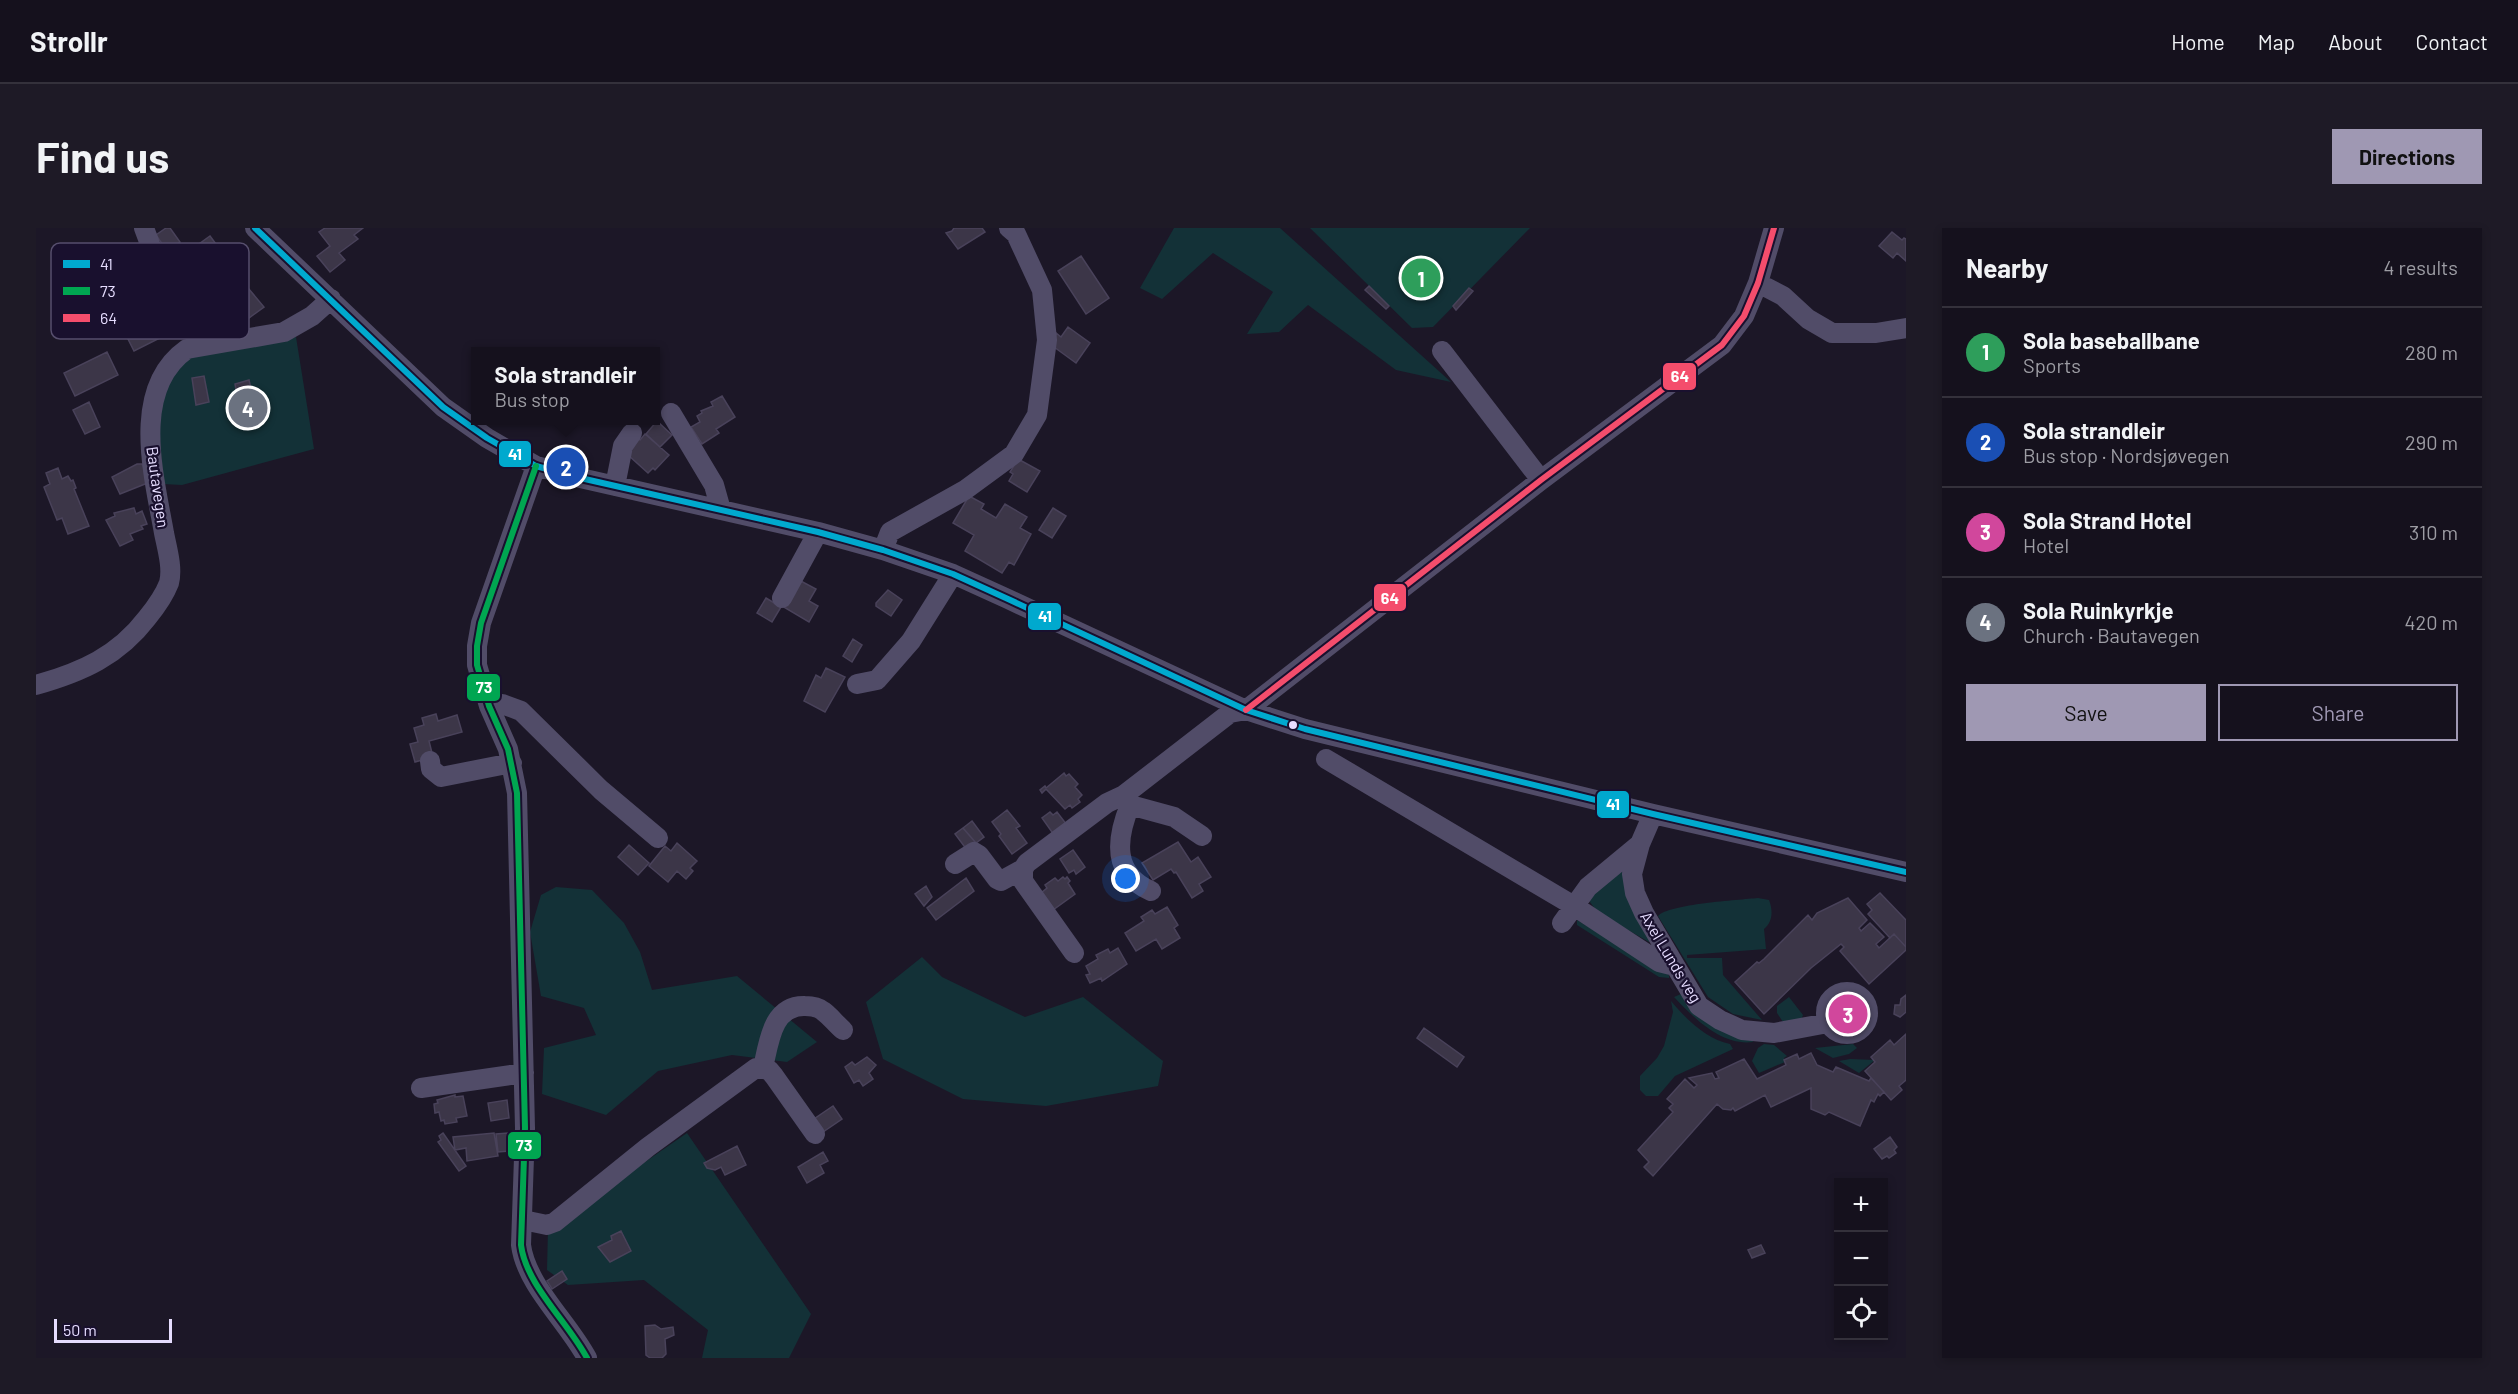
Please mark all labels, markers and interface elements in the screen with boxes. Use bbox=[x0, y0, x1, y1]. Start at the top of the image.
text: Strollr bbox=[30, 24, 108, 58]
text: Home bbox=[2171, 29, 2225, 54]
text: Map bbox=[2258, 29, 2295, 54]
text: About bbox=[2328, 29, 2383, 54]
text: Contact bbox=[2416, 29, 2488, 54]
button: Directions bbox=[2332, 129, 2482, 184]
text: Find us bbox=[36, 131, 169, 181]
legend bbox=[51, 243, 249, 339]
text: Nearby bbox=[1966, 252, 2048, 283]
text: 41 bbox=[100, 254, 113, 273]
text: 4 results bbox=[2383, 255, 2458, 279]
pin: 1 bbox=[1402, 256, 1440, 300]
text: 73 bbox=[100, 281, 116, 300]
text: 64 bbox=[100, 308, 117, 327]
text: Sola baseballbane bbox=[2023, 327, 2200, 353]
text: 1 bbox=[1982, 340, 1989, 364]
text: 280 m bbox=[2405, 340, 2458, 364]
popup bbox=[471, 347, 660, 425]
text: Sports bbox=[2023, 353, 2081, 377]
text: Sola strandleir bbox=[495, 361, 636, 387]
line badge: 64 bbox=[1662, 362, 1697, 391]
text: 64 bbox=[1671, 366, 1689, 385]
pin: 4 bbox=[228, 386, 268, 430]
text: Bus stop bbox=[495, 387, 570, 411]
text: Sola strandleir bbox=[2023, 417, 2165, 443]
text: 2 bbox=[1980, 430, 1991, 454]
text: 290 m bbox=[2405, 430, 2458, 454]
line badge: 41 bbox=[498, 440, 532, 468]
text: Bus stop · Nordsjøvegen bbox=[2023, 443, 2229, 467]
text: 41 bbox=[508, 444, 522, 463]
pin: 2 bbox=[546, 444, 586, 490]
street label: Bautavegen bbox=[143, 445, 174, 529]
text: Sola Strand Hotel bbox=[2023, 507, 2191, 533]
text: 3 bbox=[1980, 520, 1991, 544]
text: 310 m bbox=[2409, 520, 2458, 544]
text: Hotel bbox=[2023, 533, 2069, 557]
line badge: 64 bbox=[1373, 583, 1407, 612]
text: 64 bbox=[1381, 588, 1399, 607]
text: Sola Ruinkyrkje bbox=[2023, 597, 2173, 623]
line badge: 41 bbox=[1027, 602, 1062, 631]
text: 41 bbox=[1038, 606, 1052, 625]
text: 4 bbox=[1979, 610, 1992, 634]
text: 420 m bbox=[2404, 610, 2458, 634]
text: Church · Bautavegen bbox=[2023, 623, 2200, 647]
line badge: 73 bbox=[466, 673, 501, 702]
text: 73 bbox=[476, 677, 492, 696]
button: Save bbox=[1966, 684, 2206, 741]
button: Share bbox=[2218, 684, 2458, 741]
unlabelled marker bbox=[1287, 719, 1299, 731]
line badge: 41 bbox=[1596, 790, 1630, 819]
text: 41 bbox=[1606, 794, 1620, 813]
your location bbox=[1111, 864, 1140, 893]
street label: Axel Lunds veg bbox=[1637, 908, 1706, 1006]
pin: 3 bbox=[1828, 992, 1868, 1036]
line badge: 73 bbox=[507, 1131, 542, 1160]
text: 73 bbox=[516, 1135, 532, 1154]
map controls bbox=[1834, 1178, 1888, 1340]
button: + bbox=[1834, 1178, 1888, 1232]
button: − bbox=[1834, 1232, 1888, 1286]
button: locate bbox=[1834, 1286, 1888, 1340]
scale bar bbox=[54, 1316, 172, 1344]
text: 50 m bbox=[63, 1320, 97, 1339]

